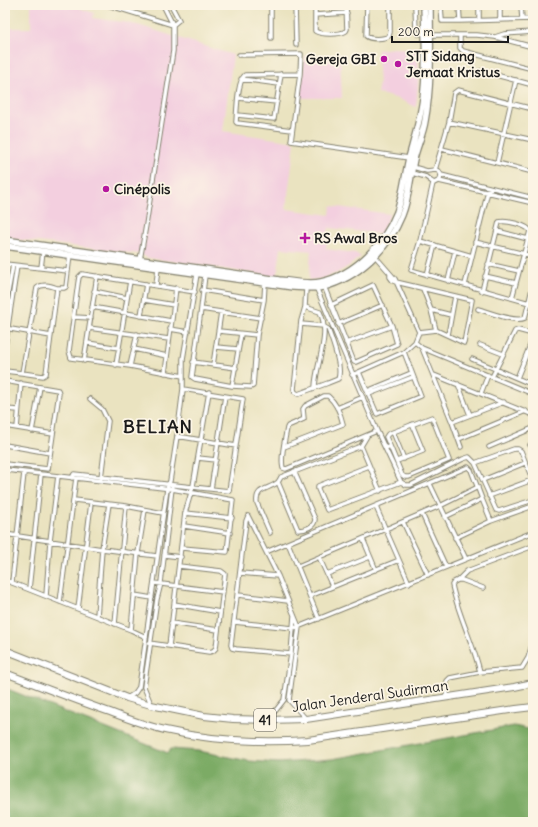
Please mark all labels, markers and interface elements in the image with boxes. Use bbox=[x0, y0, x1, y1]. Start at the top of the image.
scale bar bbox=[392, 18, 508, 44]
text: 200 m bbox=[398, 24, 434, 39]
place label: STT Sidang Jemaat Kristus bbox=[406, 47, 501, 81]
place label: Gereja GBI bbox=[306, 50, 376, 68]
marker: Gereja GBI bbox=[379, 54, 389, 64]
marker: STT Sidang Jemaat Kristus bbox=[393, 59, 403, 69]
place label: Cinépolis bbox=[114, 180, 171, 198]
marker: Cinépolis bbox=[101, 184, 111, 194]
place label: RS Awal Bros bbox=[314, 229, 398, 247]
marker: RS Awal Bros bbox=[299, 232, 311, 244]
district label: BELIAN bbox=[123, 415, 193, 438]
street label: Jalan Jenderal Sudirman bbox=[291, 676, 449, 716]
road number: 41 bbox=[254, 709, 276, 731]

